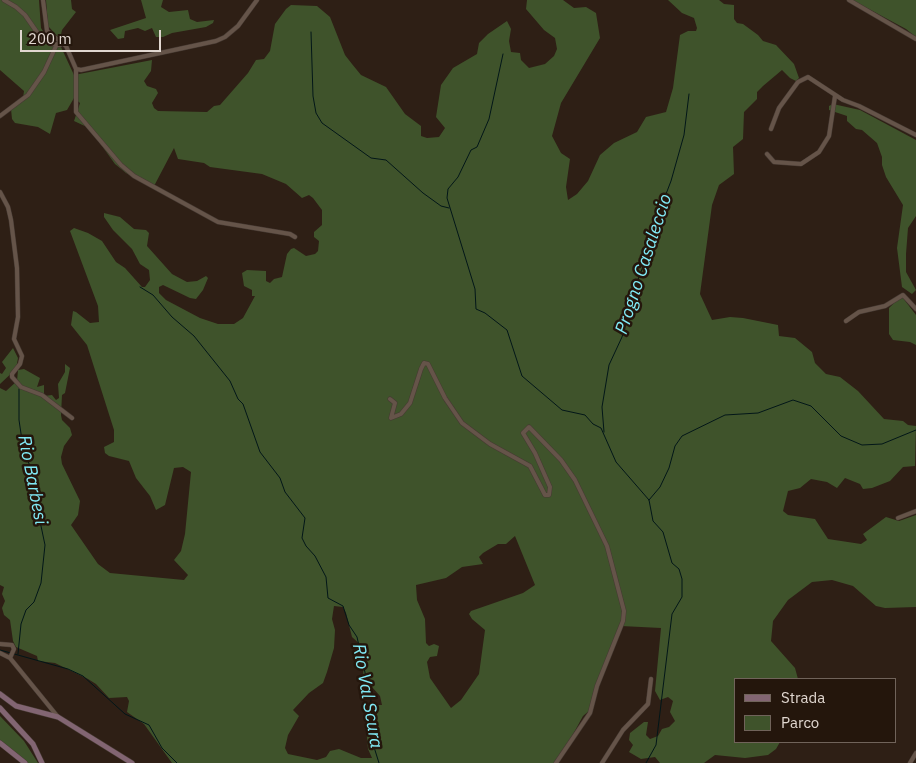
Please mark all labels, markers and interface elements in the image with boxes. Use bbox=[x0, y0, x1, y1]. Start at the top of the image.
scale bar bbox=[22, 20, 164, 52]
text: 200 m bbox=[28, 29, 72, 48]
water label: Progno Casaleccio bbox=[611, 191, 677, 337]
water label: Rio Barbesi bbox=[13, 433, 51, 527]
water label: Rio Val Scura bbox=[347, 642, 387, 750]
legend bbox=[734, 678, 896, 743]
text: Strada bbox=[781, 688, 825, 707]
text: Parco bbox=[781, 713, 819, 732]

